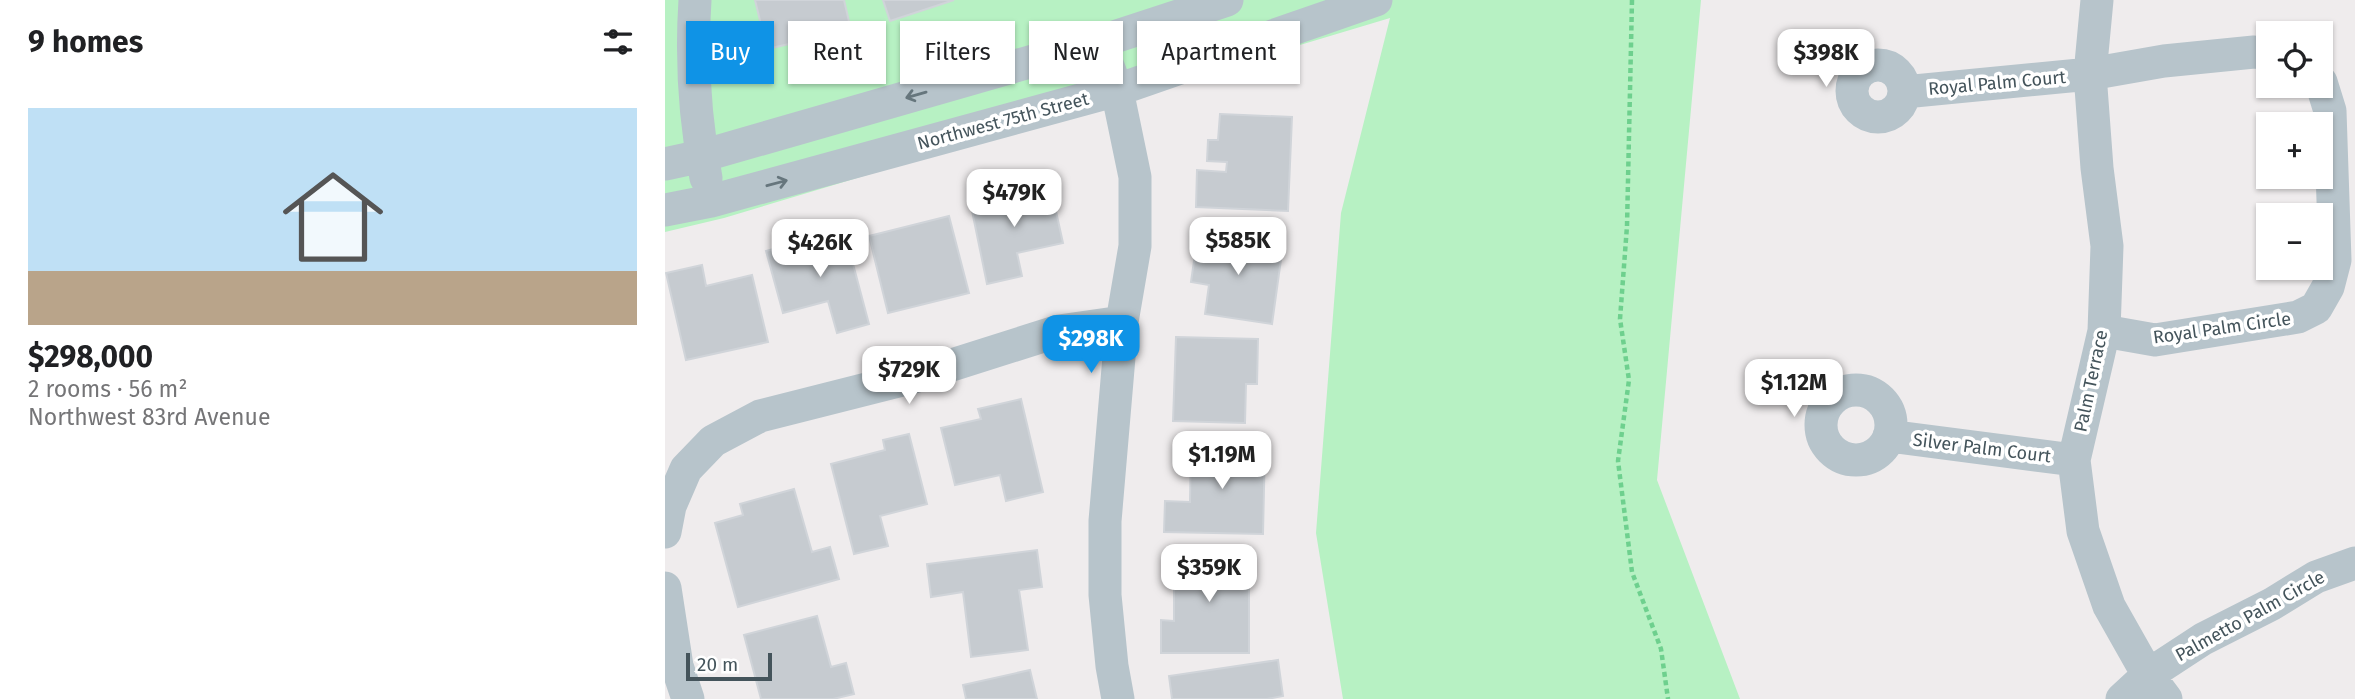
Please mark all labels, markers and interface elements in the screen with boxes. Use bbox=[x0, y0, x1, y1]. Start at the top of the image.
chip: Buy bbox=[686, 21, 774, 84]
chip: Rent bbox=[788, 21, 886, 84]
chip: Filters bbox=[900, 21, 1015, 84]
chip: New bbox=[1029, 21, 1123, 84]
chip: Apartment bbox=[1137, 21, 1300, 84]
map controls bbox=[2256, 21, 2333, 280]
button: locate bbox=[2256, 21, 2333, 98]
icon: filters bbox=[599, 23, 637, 61]
text: 9 homes bbox=[28, 24, 143, 60]
pin: $398K bbox=[1777, 29, 1875, 89]
text: $398K bbox=[1793, 38, 1859, 66]
street label: Royal Palm Court bbox=[1927, 66, 2067, 100]
street label: Northwest 75th Street bbox=[915, 87, 1092, 154]
one-way arrow bbox=[905, 89, 927, 102]
button: + bbox=[2256, 112, 2333, 189]
icon: home bbox=[270, 154, 396, 280]
pin: $479K bbox=[965, 170, 1063, 229]
one-way arrow bbox=[765, 176, 787, 189]
text: $479K bbox=[983, 178, 1045, 206]
button: − bbox=[2256, 203, 2333, 280]
pin: $585K bbox=[1189, 218, 1287, 277]
pin: $426K bbox=[771, 219, 869, 279]
text: $585K bbox=[1205, 226, 1271, 254]
text: $426K bbox=[788, 228, 852, 256]
street label: Royal Palm Circle bbox=[2152, 307, 2292, 349]
pin: $298K bbox=[1042, 316, 1140, 375]
text: $298K bbox=[1059, 324, 1123, 352]
street label: Palm Terrace bbox=[2069, 328, 2113, 434]
text: $298,000 bbox=[28, 339, 153, 375]
pin: $729K bbox=[860, 346, 958, 406]
text: $729K bbox=[878, 355, 940, 383]
pin: $1.12M bbox=[1737, 360, 1851, 419]
text: $1.12M bbox=[1761, 368, 1827, 396]
text: 2 rooms · 56 m² bbox=[28, 375, 187, 403]
text: Northwest 83rd Avenue bbox=[28, 403, 271, 431]
street label: Silver Palm Court bbox=[1912, 429, 2053, 467]
pin: $1.19M bbox=[1165, 432, 1279, 491]
text: $1.19M bbox=[1188, 440, 1256, 468]
pin: $359K bbox=[1160, 544, 1258, 604]
text: $359K bbox=[1177, 553, 1241, 581]
street label: Palmetto Palm Circle bbox=[2171, 566, 2329, 666]
scale bar bbox=[686, 650, 772, 682]
text: 20 m bbox=[697, 653, 738, 676]

